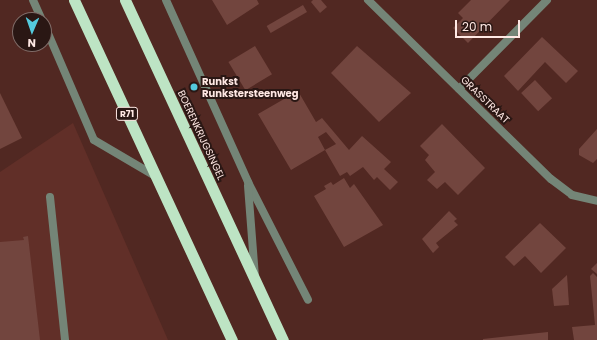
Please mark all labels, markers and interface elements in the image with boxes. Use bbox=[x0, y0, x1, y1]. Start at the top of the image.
north arrow bbox=[12, 12, 52, 52]
scale bar bbox=[457, 12, 522, 38]
text: 20 m bbox=[462, 18, 492, 35]
text: N bbox=[27, 35, 36, 51]
street label: GRASSTRAAT bbox=[458, 74, 512, 126]
place label: Runkst Runkstersteenweg bbox=[202, 75, 299, 98]
marker: Runkst Runkstersteenweg bbox=[189, 82, 199, 92]
street label: BOERENKRIJGSINGEL bbox=[175, 88, 227, 182]
road number: R71 bbox=[115, 107, 139, 121]

